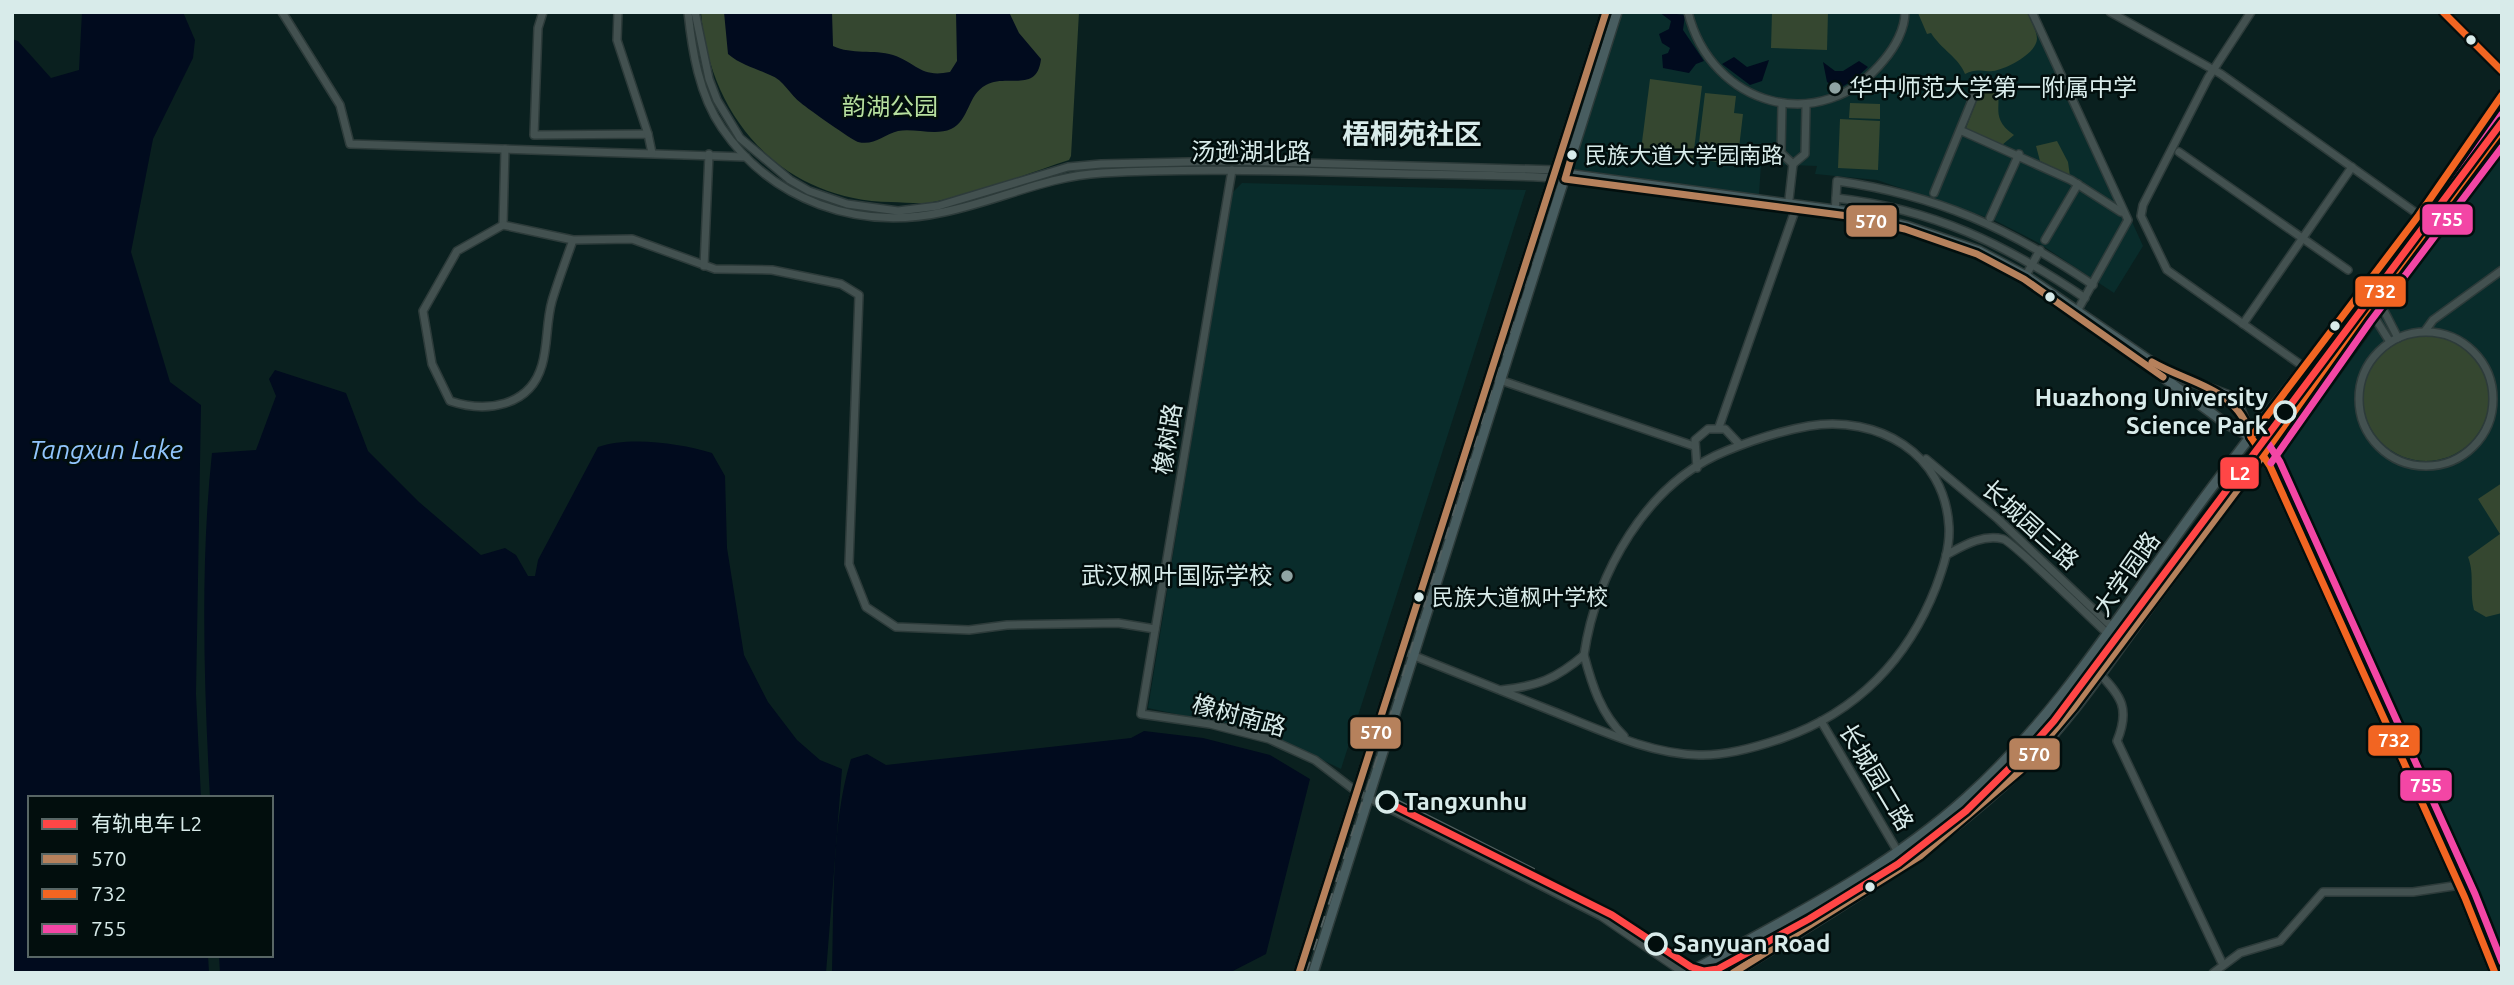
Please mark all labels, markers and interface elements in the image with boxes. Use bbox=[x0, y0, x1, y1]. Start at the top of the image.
unlabelled marker bbox=[2464, 33, 2478, 47]
place label: 华中师范大学第一附属中学 bbox=[1849, 74, 2137, 101]
marker: 华中师范大学第一附属中学 bbox=[1827, 80, 1843, 96]
park label: 韵湖公园 bbox=[842, 93, 938, 120]
district label: 梧桐苑社区 bbox=[1342, 118, 1482, 149]
street label: 汤逊湖北路 bbox=[1191, 138, 1311, 165]
place label: 民族大道大学园南路 bbox=[1585, 142, 1783, 167]
marker: 民族大道大学园南路 bbox=[1565, 148, 1579, 162]
line badge: 755 bbox=[2421, 203, 2474, 236]
line badge: 570 bbox=[1845, 204, 1898, 238]
text: 755 bbox=[2431, 208, 2463, 230]
text: 570 bbox=[1855, 210, 1887, 232]
line badge: 732 bbox=[2354, 275, 2407, 308]
text: 732 bbox=[2364, 280, 2396, 302]
unlabelled marker bbox=[2043, 290, 2057, 304]
unlabelled marker bbox=[2328, 319, 2342, 333]
place label: Huazhong University Science Park bbox=[2035, 384, 2269, 439]
street label: 橡树路 bbox=[1149, 401, 1186, 477]
marker: Huazhong University Science Park bbox=[2274, 401, 2296, 423]
water label: Tangxun Lake bbox=[29, 435, 183, 464]
line badge: L2 bbox=[2219, 456, 2260, 490]
text: L2 bbox=[2229, 462, 2251, 484]
street label: 长城园三路 bbox=[1977, 474, 2084, 575]
street label: 大学园路 bbox=[2088, 527, 2165, 621]
place label: 武汉枫叶国际学校 bbox=[1081, 562, 1273, 589]
marker: 武汉枫叶国际学校 bbox=[1279, 568, 1295, 584]
place label: 民族大道枫叶学校 bbox=[1432, 584, 1608, 609]
marker: 民族大道枫叶学校 bbox=[1412, 590, 1426, 604]
street label: 橡树南路 bbox=[1189, 690, 1289, 741]
line badge: 570 bbox=[1349, 716, 1402, 750]
street label: 长城园二路 bbox=[1834, 718, 1919, 835]
text: 570 bbox=[1360, 721, 1392, 743]
line badge: 732 bbox=[2367, 724, 2421, 757]
text: 732 bbox=[2378, 729, 2410, 751]
line badge: 570 bbox=[2008, 737, 2061, 771]
text: 570 bbox=[2018, 743, 2050, 765]
line badge: 755 bbox=[2399, 769, 2453, 802]
text: 755 bbox=[2410, 774, 2442, 796]
place label: Tangxunhu bbox=[1404, 788, 1527, 815]
marker: Tangxunhu bbox=[1376, 791, 1398, 813]
legend bbox=[28, 796, 273, 957]
text: 有轨电车 L2 bbox=[91, 811, 202, 835]
text: 570 bbox=[91, 846, 127, 870]
unlabelled marker bbox=[1863, 880, 1877, 894]
text: 732 bbox=[91, 881, 127, 905]
text: 755 bbox=[91, 916, 127, 940]
place label: Sanyuan Road bbox=[1673, 930, 1830, 957]
marker: Sanyuan Road bbox=[1645, 933, 1667, 955]

